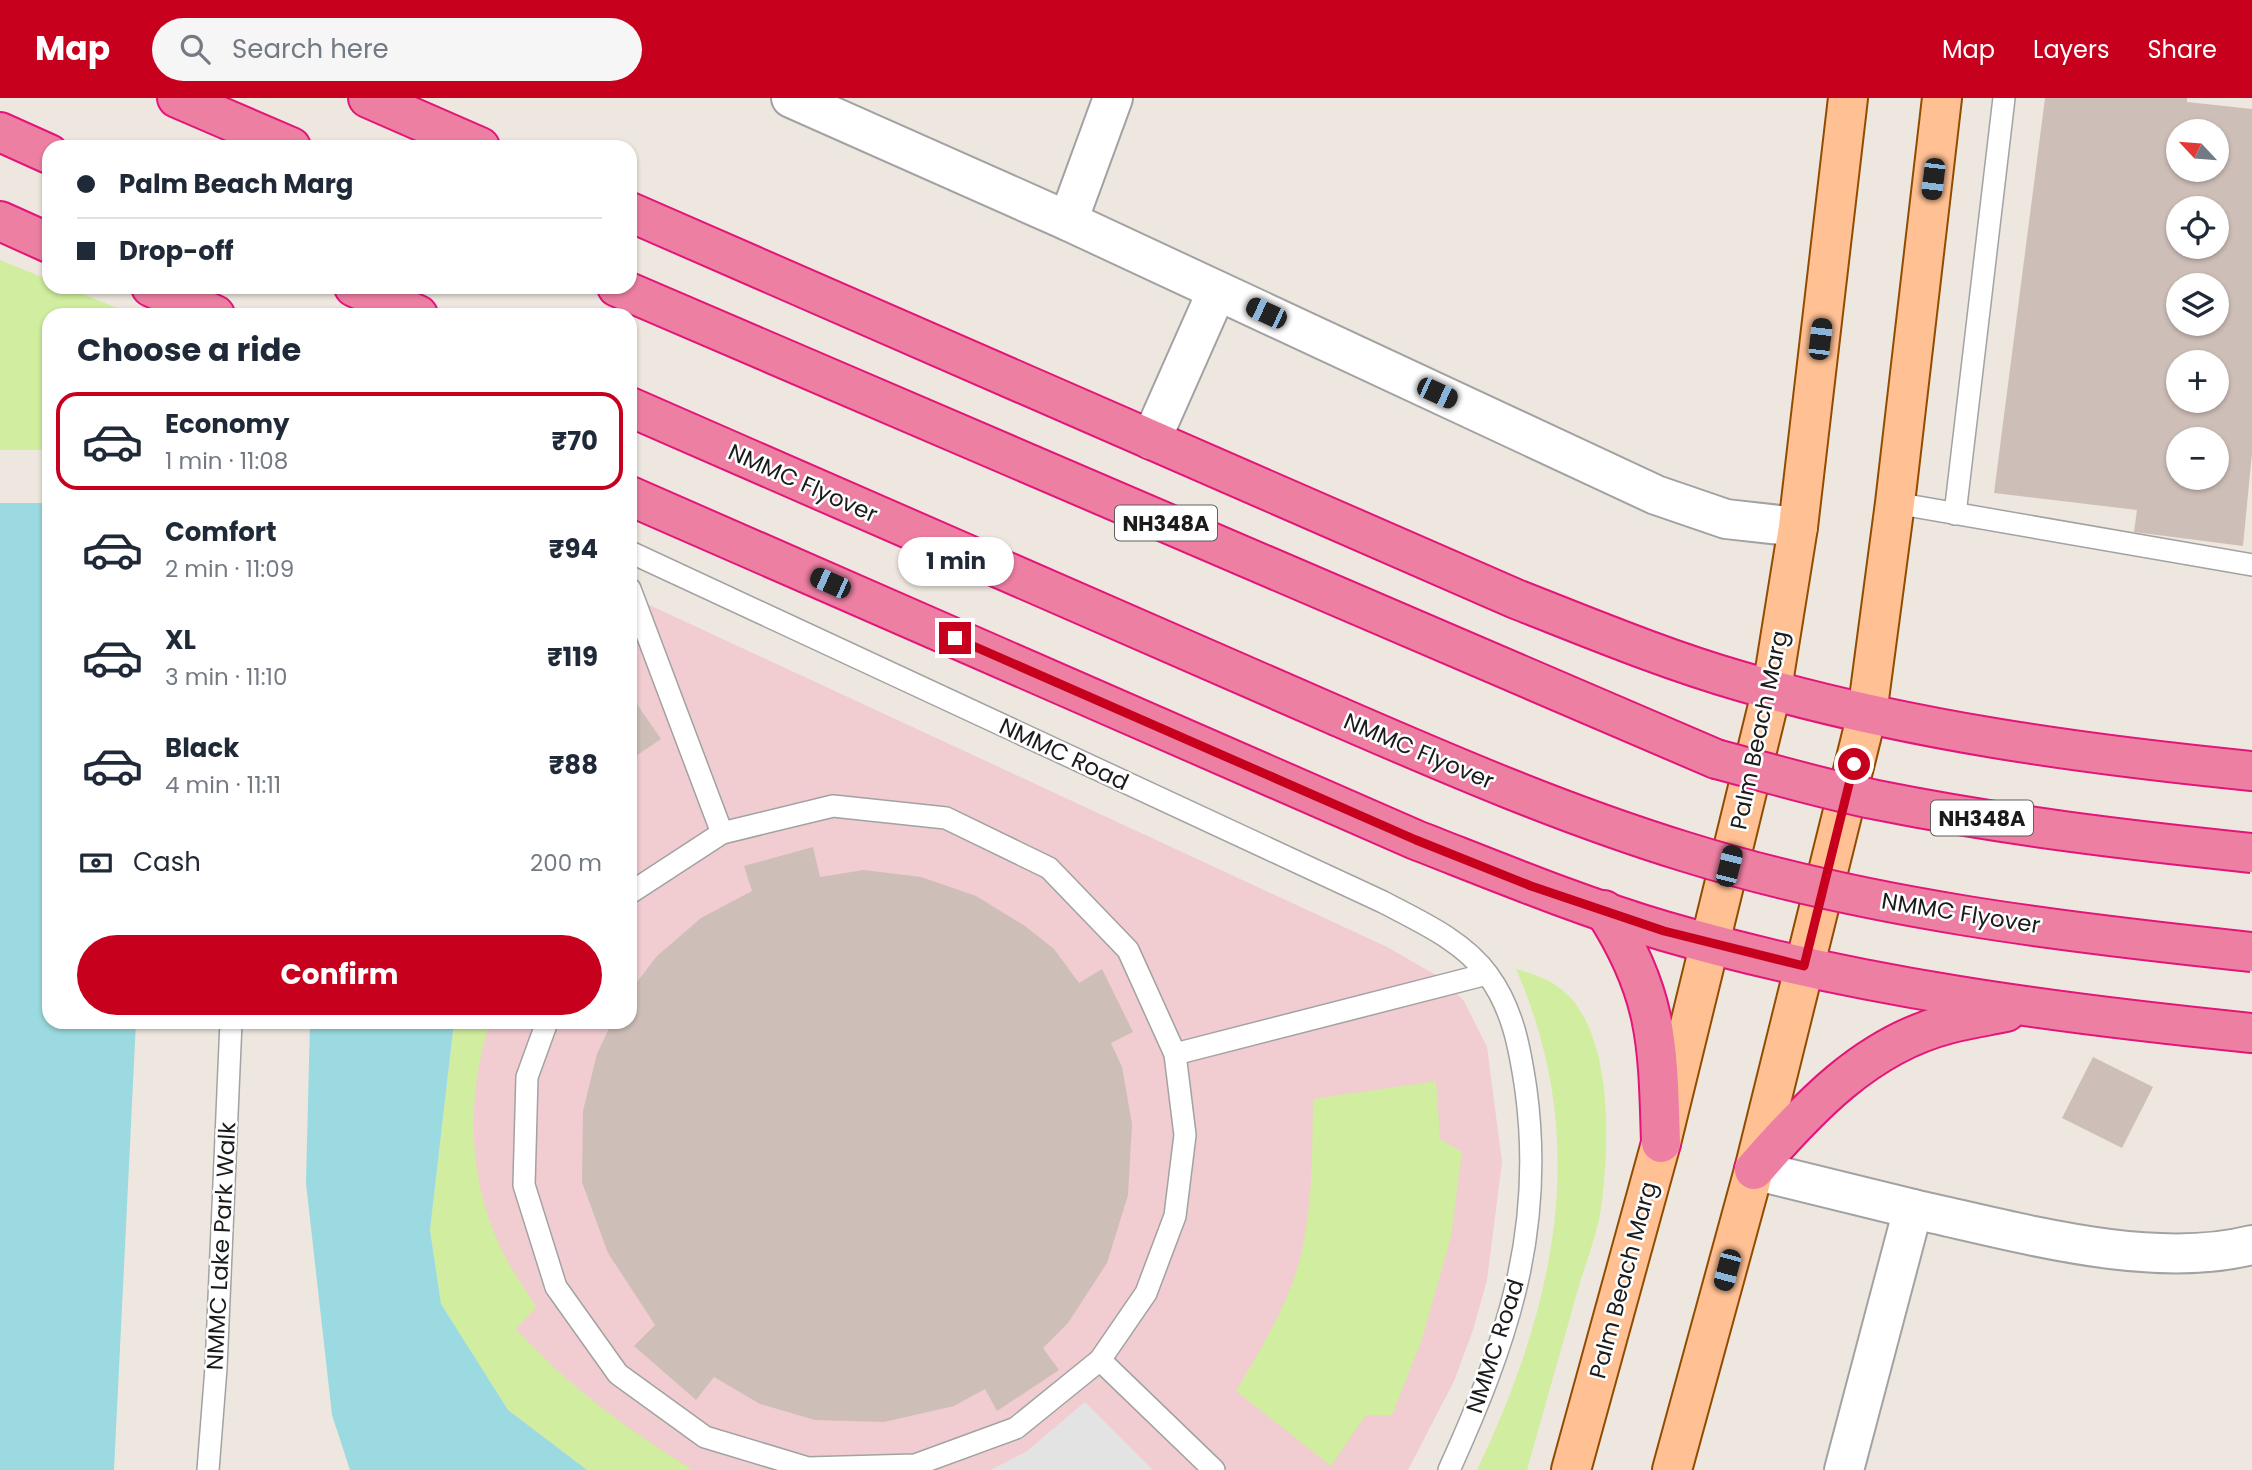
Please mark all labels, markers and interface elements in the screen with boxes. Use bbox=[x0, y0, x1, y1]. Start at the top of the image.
search box bbox=[152, 18, 642, 81]
text: Map bbox=[35, 25, 110, 72]
icon: search bbox=[176, 30, 214, 68]
text: Search here bbox=[232, 31, 389, 67]
text: Map bbox=[1942, 33, 1995, 66]
text: Layers bbox=[2033, 33, 2109, 66]
text: Share bbox=[2147, 33, 2217, 66]
north arrow bbox=[2166, 119, 2230, 182]
map controls bbox=[2166, 119, 2229, 490]
car bbox=[1921, 157, 1946, 201]
text: Palm Beach Marg bbox=[119, 166, 353, 202]
button: locate bbox=[2166, 196, 2229, 259]
text: Drop-off bbox=[119, 233, 234, 269]
button: layers bbox=[2166, 273, 2229, 336]
car bbox=[1243, 295, 1290, 331]
car bbox=[1808, 317, 1833, 361]
text: Choose a ride bbox=[77, 327, 301, 372]
button: + bbox=[2166, 350, 2229, 413]
car bbox=[1414, 375, 1461, 411]
text: Economy bbox=[165, 406, 289, 442]
icon: car bbox=[81, 410, 144, 473]
text: ₹70 bbox=[552, 423, 598, 459]
button: − bbox=[2166, 427, 2229, 490]
street label: NMMC Flyover bbox=[723, 436, 883, 530]
text: 1 min · 11:08 bbox=[165, 445, 288, 477]
road number: NH348A bbox=[1115, 506, 1217, 540]
text: Comfort bbox=[165, 514, 277, 550]
icon: car bbox=[81, 518, 144, 581]
text: ₹94 bbox=[549, 531, 598, 567]
callout: 1 min bbox=[897, 536, 1013, 586]
text: 1 min bbox=[926, 545, 986, 577]
text: 2 min · 11:09 bbox=[165, 553, 294, 585]
car bbox=[807, 565, 854, 601]
text: XL bbox=[165, 622, 196, 658]
route end bbox=[939, 622, 971, 654]
icon: car bbox=[81, 626, 144, 689]
street label: Palm Beach Marg bbox=[1722, 628, 1796, 832]
text: ₹119 bbox=[547, 639, 598, 675]
text: 3 min · 11:10 bbox=[165, 661, 287, 693]
street label: NMMC Flyover bbox=[1339, 705, 1499, 797]
street label: NMMC Road bbox=[994, 710, 1134, 798]
text: Black bbox=[165, 730, 239, 766]
icon: car bbox=[81, 734, 144, 797]
text: ₹88 bbox=[549, 747, 598, 783]
route start bbox=[1838, 748, 1870, 780]
text: 4 min · 11:11 bbox=[165, 769, 281, 801]
road number: NH348A bbox=[1931, 800, 2033, 836]
car bbox=[1714, 843, 1745, 889]
icon: cash bbox=[77, 844, 115, 882]
text: Cash bbox=[133, 844, 201, 880]
text: 200 m bbox=[530, 847, 602, 879]
street label: NMMC Flyover bbox=[1879, 885, 2043, 941]
button: Confirm bbox=[77, 935, 602, 1015]
street label: NMMC Lake Park Walk bbox=[199, 1121, 243, 1371]
street label: Palm Beach Marg bbox=[1581, 1178, 1665, 1382]
car bbox=[1712, 1247, 1743, 1293]
street label: NMMC Road bbox=[1458, 1275, 1532, 1417]

